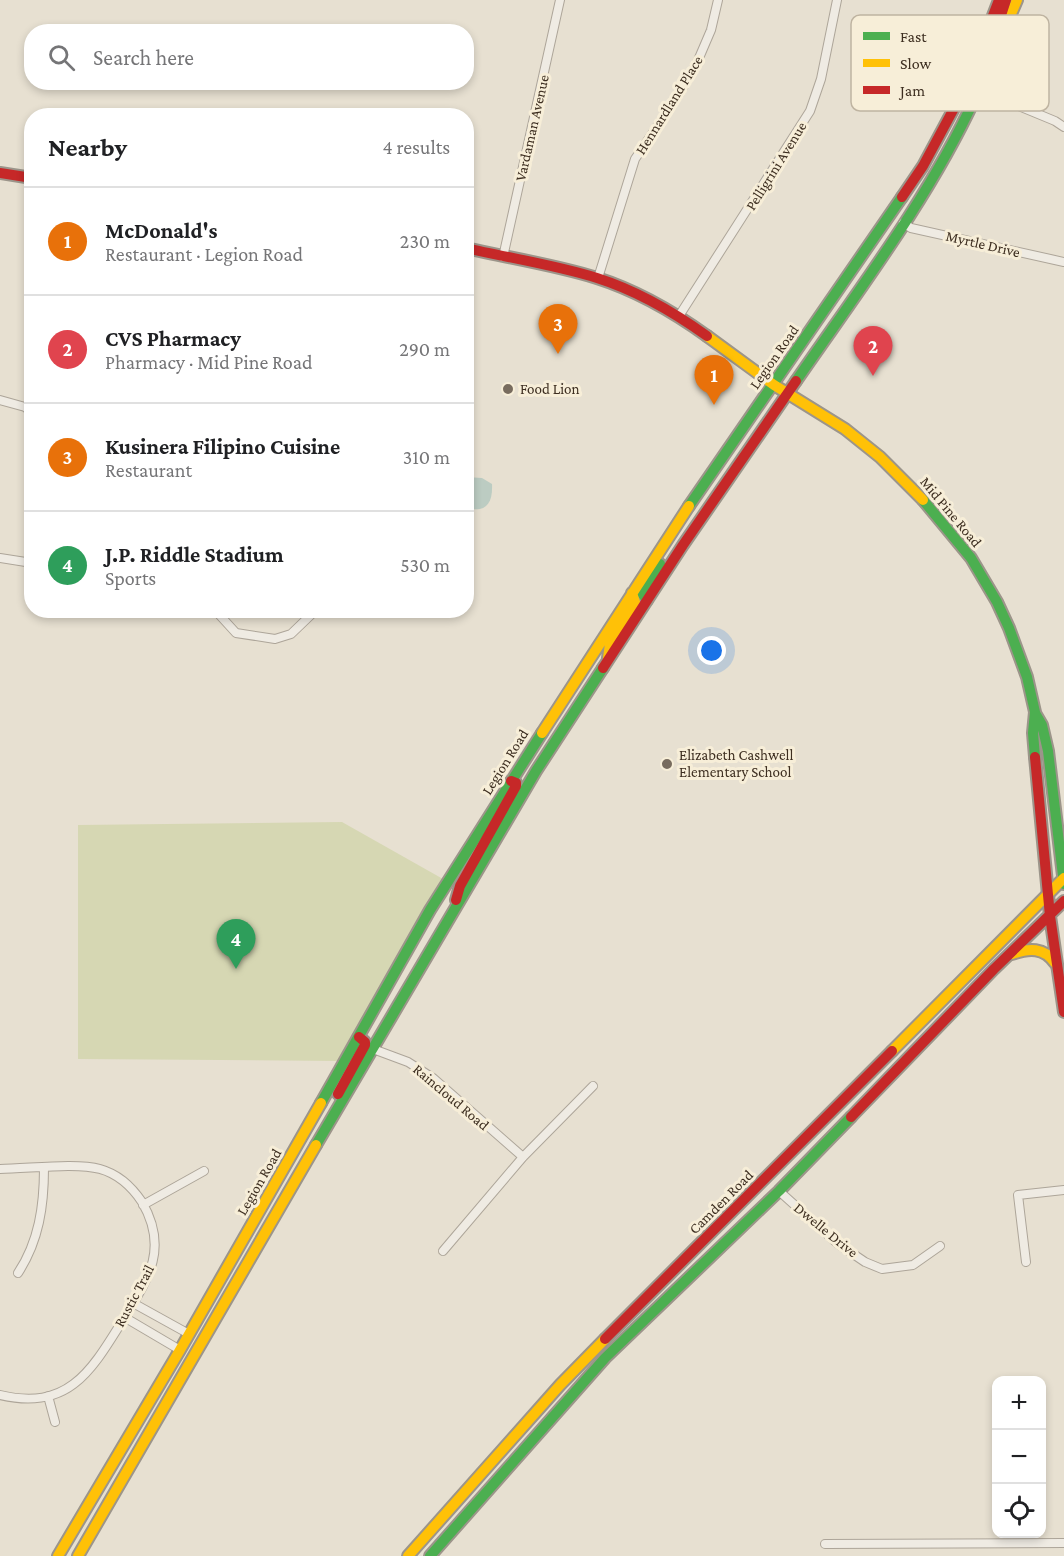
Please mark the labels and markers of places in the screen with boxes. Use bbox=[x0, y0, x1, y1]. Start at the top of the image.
pin: 3 bbox=[538, 304, 578, 354]
pin: 2 bbox=[854, 326, 892, 376]
pin: 1 bbox=[694, 356, 734, 405]
place label: Food Lion bbox=[520, 381, 580, 397]
marker: Food Lion bbox=[501, 382, 515, 396]
place label: Elizabeth Cashwell Elementary School bbox=[679, 747, 794, 781]
marker: Elizabeth Cashwell Elementary School bbox=[660, 757, 674, 771]
pin: 4 bbox=[216, 920, 256, 969]

